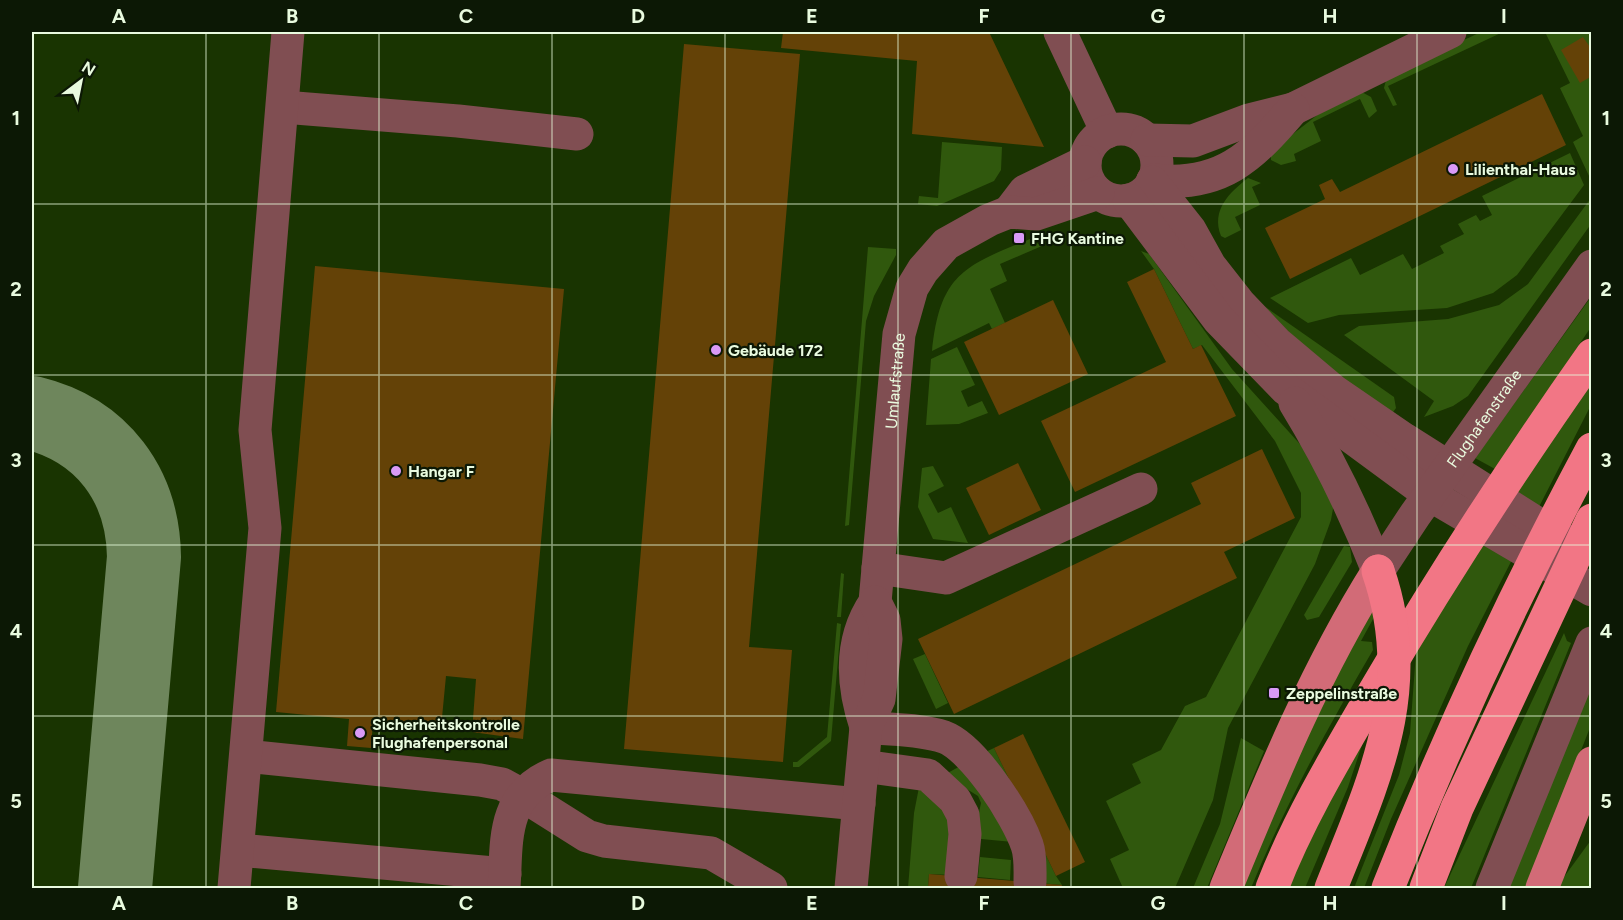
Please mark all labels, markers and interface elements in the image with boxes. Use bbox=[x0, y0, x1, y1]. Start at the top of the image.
text: A bbox=[112, 4, 127, 28]
text: B bbox=[286, 4, 298, 28]
text: C bbox=[459, 4, 473, 28]
text: D bbox=[631, 4, 645, 28]
text: E bbox=[806, 4, 818, 28]
text: F bbox=[978, 4, 990, 28]
text: G bbox=[1151, 4, 1166, 28]
text: H bbox=[1323, 4, 1338, 28]
text: I bbox=[1501, 4, 1507, 28]
north arrow bbox=[51, 51, 111, 111]
text: N bbox=[78, 57, 99, 80]
text: 1 bbox=[12, 106, 20, 130]
text: 1 bbox=[1602, 106, 1610, 130]
place label: Lilienthal-Haus bbox=[1465, 160, 1576, 179]
marker: Lilienthal-Haus bbox=[1446, 162, 1460, 176]
place label: FHG Kantine bbox=[1031, 229, 1124, 248]
marker: FHG Kantine bbox=[1012, 231, 1026, 245]
text: 2 bbox=[10, 277, 22, 301]
text: 2 bbox=[1600, 277, 1612, 301]
street label: Umlaufstraße bbox=[882, 332, 909, 430]
place label: Gebäude 172 bbox=[728, 341, 823, 360]
marker: Gebäude 172 bbox=[709, 343, 723, 357]
street label: Flughafenstraße bbox=[1443, 365, 1526, 471]
text: 3 bbox=[10, 448, 22, 472]
text: 3 bbox=[1600, 448, 1612, 472]
place label: Hangar F bbox=[408, 462, 475, 481]
marker: Hangar F bbox=[389, 464, 403, 478]
text: 4 bbox=[10, 619, 23, 643]
text: 4 bbox=[1600, 619, 1613, 643]
place label: Zeppelinstraße bbox=[1286, 684, 1397, 703]
marker: Zeppelinstraße bbox=[1267, 686, 1281, 700]
place label: Sicherheitskontrolle Flughafenpersonal bbox=[372, 715, 520, 752]
marker: Sicherheitskontrolle Flughafenpersonal bbox=[353, 726, 367, 740]
text: 5 bbox=[10, 789, 22, 813]
text: 5 bbox=[1600, 789, 1612, 813]
text: A bbox=[112, 891, 127, 915]
text: B bbox=[286, 891, 298, 915]
text: C bbox=[459, 891, 473, 915]
text: D bbox=[631, 891, 645, 915]
text: E bbox=[806, 891, 818, 915]
text: F bbox=[978, 891, 990, 915]
text: G bbox=[1151, 891, 1166, 915]
text: H bbox=[1323, 891, 1338, 915]
text: I bbox=[1501, 891, 1507, 915]

